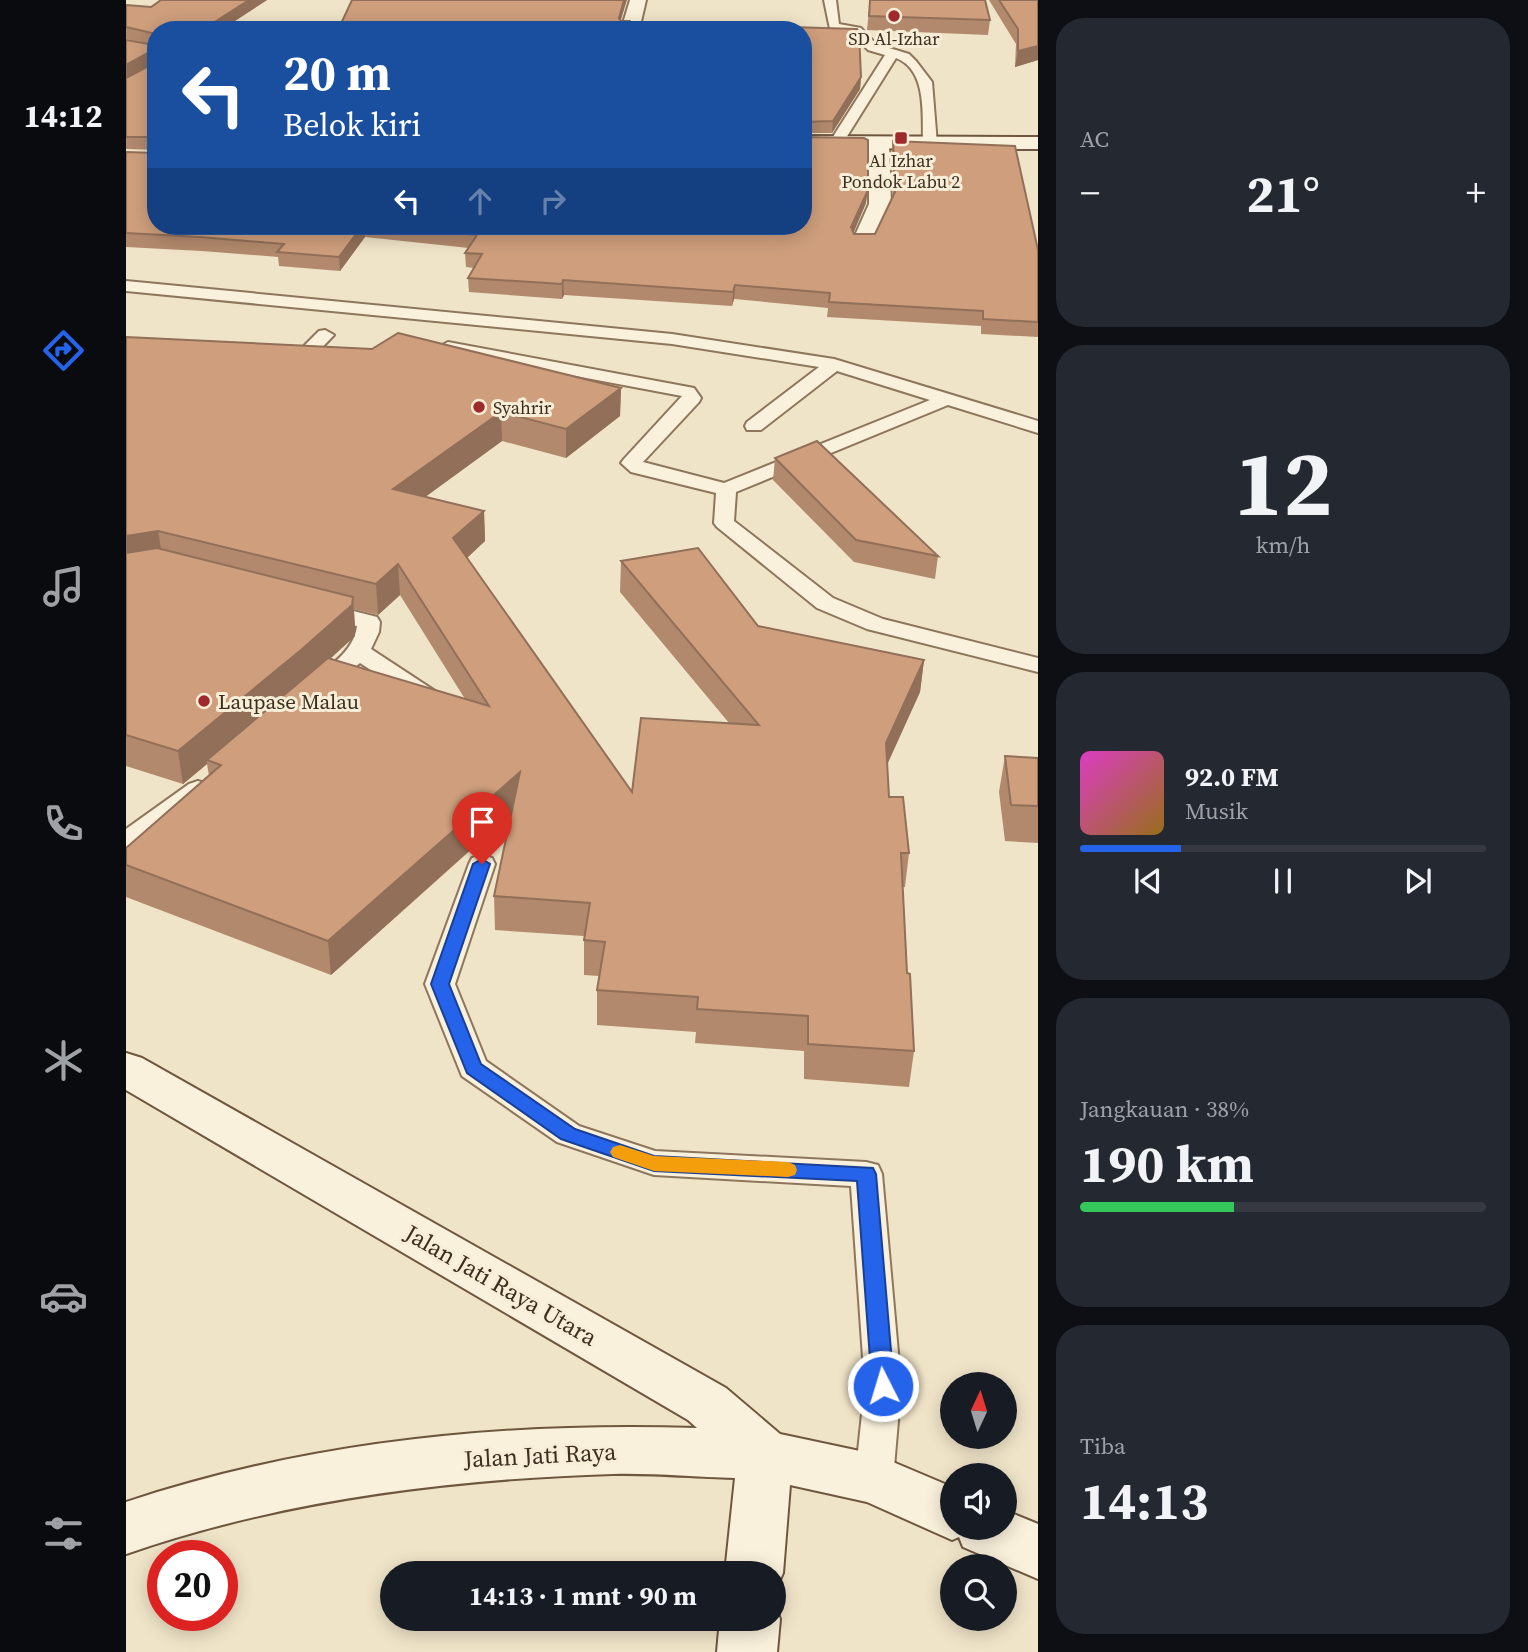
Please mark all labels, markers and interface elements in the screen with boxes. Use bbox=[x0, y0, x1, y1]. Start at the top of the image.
marker: SD Al-Izhar bbox=[886, 8, 902, 24]
place label: SD Al-Izhar bbox=[848, 26, 940, 51]
text: 20 m bbox=[283, 39, 391, 106]
icon: left bbox=[168, 49, 259, 140]
text: 14:12 bbox=[24, 94, 102, 138]
text: Belok kiri bbox=[283, 103, 421, 147]
text: AC bbox=[1080, 123, 1109, 155]
marker: Al Izhar Pondok Labu 2 bbox=[893, 130, 909, 146]
place label: Al Izhar Pondok Labu 2 bbox=[842, 148, 960, 194]
text: 21° bbox=[1246, 158, 1320, 229]
text: − bbox=[1080, 167, 1100, 219]
text: + bbox=[1466, 167, 1486, 219]
icon: left bbox=[388, 182, 426, 220]
icon: ahead bbox=[461, 182, 499, 220]
icon: right bbox=[534, 182, 572, 220]
icon: directions bbox=[39, 326, 88, 375]
place label: Syahrir bbox=[493, 395, 552, 420]
marker: Syahrir bbox=[471, 399, 487, 415]
text: 12 bbox=[1234, 421, 1332, 545]
text: km/h bbox=[1256, 529, 1310, 561]
icon: music bbox=[39, 562, 88, 611]
place label: Laupase Malau bbox=[218, 687, 359, 716]
marker: Laupase Malau bbox=[196, 693, 212, 709]
text: 92.0 FM bbox=[1185, 759, 1279, 795]
pin bbox=[452, 792, 512, 864]
text: Musik bbox=[1185, 795, 1248, 827]
icon: phone bbox=[39, 799, 88, 848]
icon: arrive bbox=[463, 803, 501, 841]
icon: previous bbox=[1129, 862, 1167, 900]
icon: pause bbox=[1264, 862, 1302, 900]
icon: next bbox=[1399, 862, 1437, 900]
icon: climate bbox=[39, 1036, 88, 1085]
text: Jangkauan · 38% bbox=[1080, 1093, 1249, 1125]
text: 190 km bbox=[1080, 1128, 1254, 1199]
street label: Jalan Jati Raya Utara bbox=[398, 1216, 604, 1354]
icon: car bbox=[39, 1272, 88, 1321]
position arrow bbox=[846, 1349, 920, 1423]
north arrow bbox=[940, 1372, 1017, 1449]
map controls bbox=[940, 1372, 1017, 1631]
text: Tiba bbox=[1080, 1430, 1126, 1462]
street label: Jalan Jati Raya bbox=[462, 1434, 618, 1476]
button: sound bbox=[940, 1463, 1017, 1540]
text: 14:13 bbox=[1080, 1465, 1208, 1536]
icon: filters bbox=[39, 1509, 88, 1558]
speed limit sign: 20 bbox=[147, 1540, 238, 1631]
button: search bbox=[940, 1554, 1017, 1631]
text: 14:13 · 1 mnt · 90 m bbox=[469, 1578, 697, 1614]

